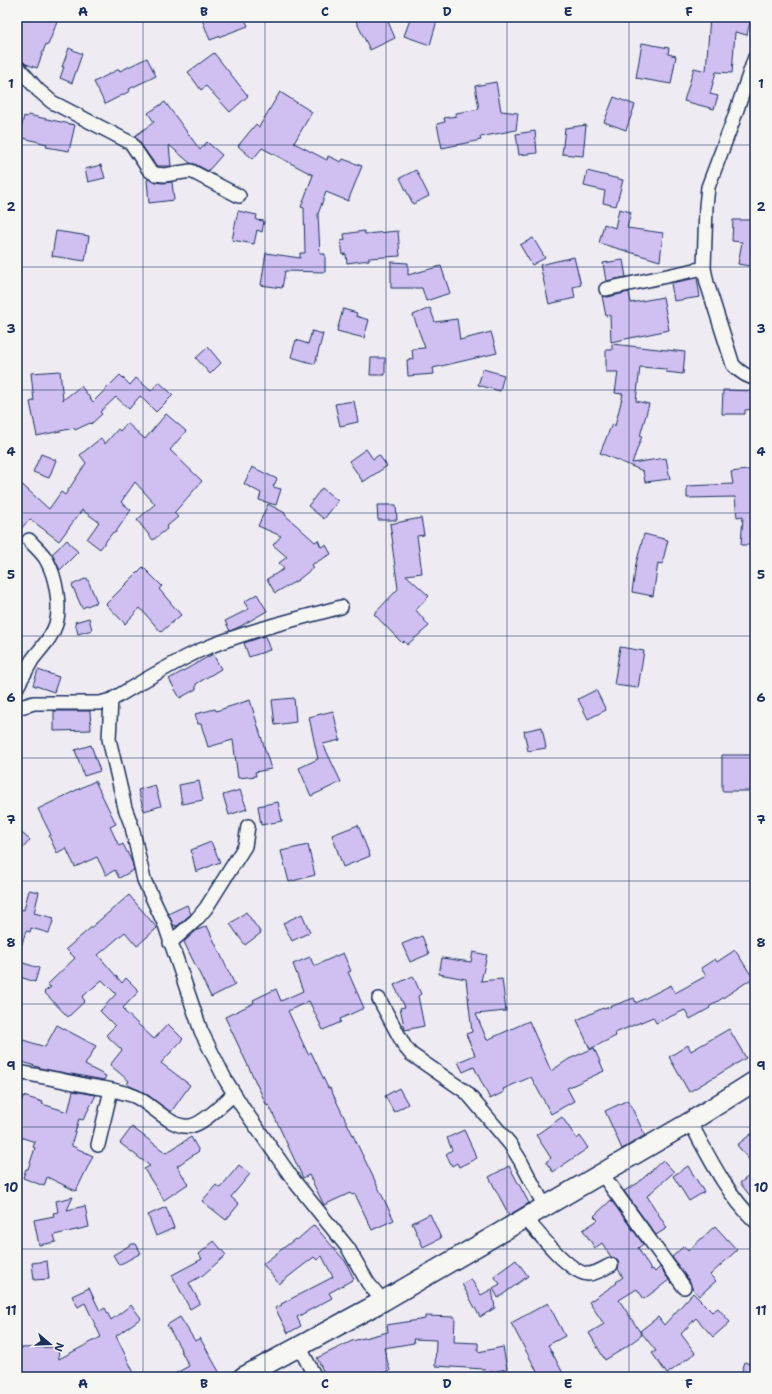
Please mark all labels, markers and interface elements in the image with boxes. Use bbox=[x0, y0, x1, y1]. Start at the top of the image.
text: A bbox=[78, 3, 88, 20]
text: B bbox=[200, 3, 208, 20]
text: C bbox=[321, 3, 329, 20]
text: D bbox=[442, 3, 452, 20]
text: E bbox=[564, 3, 573, 20]
text: F bbox=[685, 3, 693, 20]
text: 1 bbox=[8, 75, 14, 92]
text: 1 bbox=[758, 75, 764, 92]
text: 2 bbox=[6, 198, 16, 215]
text: 2 bbox=[756, 198, 766, 215]
text: 3 bbox=[6, 320, 16, 337]
text: 3 bbox=[756, 320, 766, 337]
text: 4 bbox=[6, 443, 16, 460]
text: 4 bbox=[756, 443, 766, 460]
text: 5 bbox=[7, 566, 15, 583]
text: 5 bbox=[757, 566, 765, 583]
text: 6 bbox=[6, 689, 16, 706]
text: 6 bbox=[756, 689, 766, 706]
text: 7 bbox=[6, 811, 16, 828]
text: 7 bbox=[756, 811, 766, 828]
text: 8 bbox=[6, 934, 16, 951]
text: 8 bbox=[756, 934, 766, 951]
text: 9 bbox=[6, 1057, 16, 1074]
text: 9 bbox=[756, 1057, 766, 1074]
text: 10 bbox=[4, 1179, 18, 1196]
text: 10 bbox=[754, 1179, 768, 1196]
text: 11 bbox=[5, 1302, 17, 1319]
text: 11 bbox=[755, 1302, 767, 1319]
north arrow bbox=[30, 1324, 70, 1364]
text: N bbox=[50, 1341, 67, 1354]
text: A bbox=[78, 1375, 88, 1392]
text: B bbox=[200, 1375, 208, 1392]
text: C bbox=[321, 1375, 329, 1392]
text: D bbox=[442, 1375, 452, 1392]
text: E bbox=[564, 1375, 573, 1392]
text: F bbox=[685, 1375, 693, 1392]

